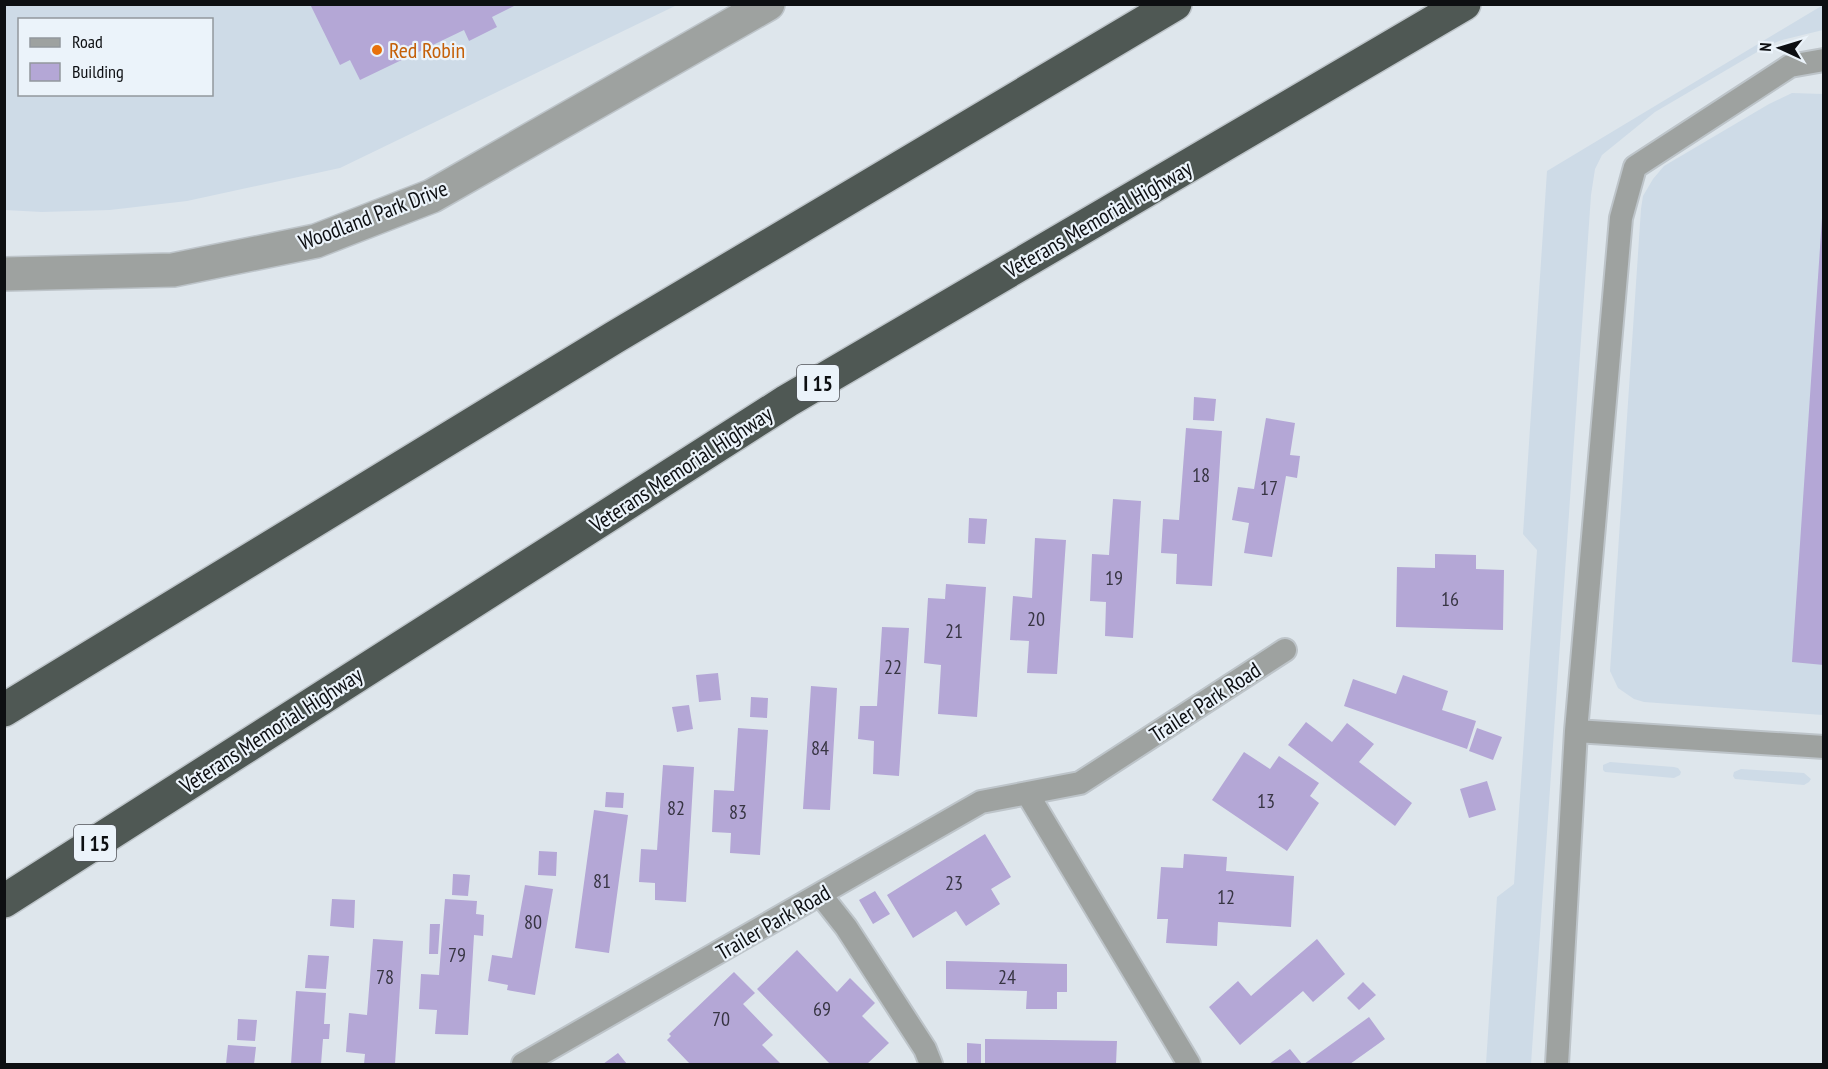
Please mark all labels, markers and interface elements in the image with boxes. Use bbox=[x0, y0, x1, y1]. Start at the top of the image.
legend bbox=[18, 18, 213, 96]
north arrow bbox=[1750, 18, 1810, 78]
text: Road bbox=[72, 30, 103, 53]
place label: Red Robin bbox=[389, 36, 465, 64]
text: N bbox=[1755, 42, 1775, 52]
marker: Red Robin bbox=[370, 43, 384, 57]
text: Building bbox=[72, 60, 124, 83]
street label: Veterans Memorial Highway bbox=[998, 154, 1197, 285]
street label: Woodland Park Drive bbox=[295, 174, 451, 256]
road number: I 15 bbox=[797, 365, 839, 401]
street label: Veterans Memorial Highway bbox=[584, 399, 778, 539]
house number: 18 bbox=[1192, 462, 1210, 488]
house number: 17 bbox=[1260, 475, 1278, 501]
house number: 19 bbox=[1105, 565, 1123, 591]
house number: 16 bbox=[1441, 586, 1459, 612]
house number: 20 bbox=[1027, 606, 1045, 632]
house number: 21 bbox=[945, 618, 963, 644]
house number: 22 bbox=[884, 654, 902, 680]
street label: Trailer Park Road bbox=[1144, 656, 1266, 748]
street label: Veterans Memorial Highway bbox=[174, 660, 368, 800]
house number: 84 bbox=[811, 735, 829, 761]
house number: 13 bbox=[1257, 788, 1275, 814]
house number: 82 bbox=[667, 795, 685, 821]
house number: 83 bbox=[729, 799, 747, 825]
road number: I 15 bbox=[74, 825, 116, 861]
house number: 81 bbox=[593, 868, 611, 894]
house number: 23 bbox=[945, 870, 963, 896]
street label: Trailer Park Road bbox=[711, 878, 835, 966]
house number: 12 bbox=[1217, 884, 1235, 910]
house number: 80 bbox=[524, 909, 542, 935]
house number: 79 bbox=[448, 942, 466, 968]
house number: 78 bbox=[376, 964, 394, 990]
house number: 24 bbox=[998, 964, 1016, 990]
house number: 69 bbox=[813, 996, 831, 1022]
house number: 70 bbox=[712, 1006, 730, 1032]

